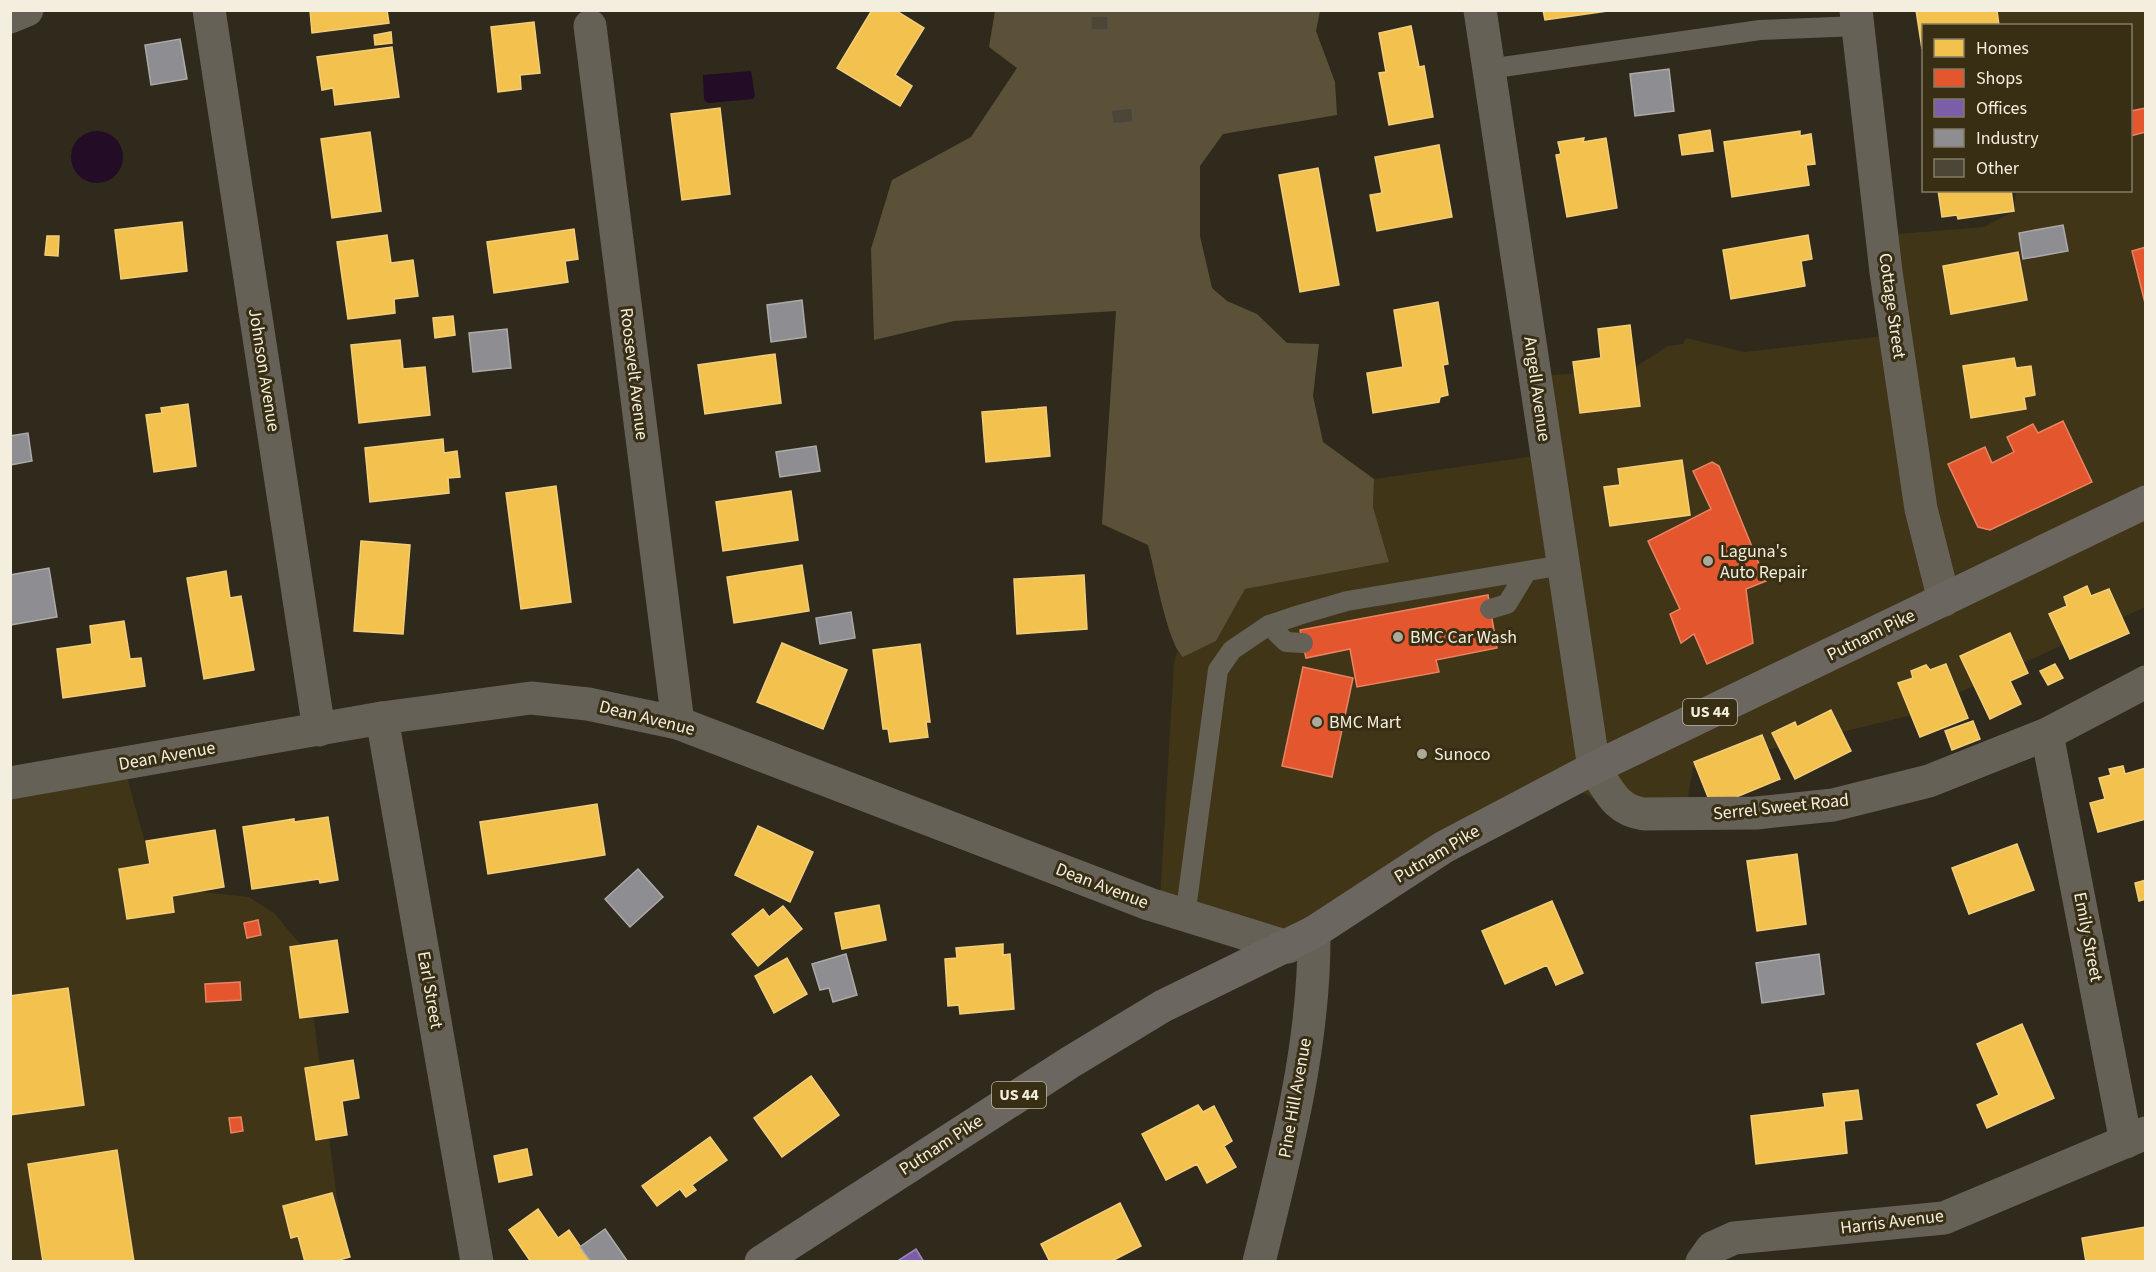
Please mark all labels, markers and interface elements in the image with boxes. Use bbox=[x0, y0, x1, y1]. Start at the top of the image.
legend bbox=[1922, 24, 2132, 192]
text: Homes bbox=[1976, 36, 2029, 61]
text: Shops bbox=[1976, 66, 2023, 91]
text: Offices bbox=[1976, 96, 2027, 121]
text: Industry bbox=[1976, 126, 2039, 151]
text: Other bbox=[1976, 156, 2020, 181]
street label: Cottage Street bbox=[1872, 251, 1912, 361]
street label: Roosevelt Avenue bbox=[613, 306, 655, 442]
street label: Johnson Avenue bbox=[242, 307, 286, 433]
street label: Angell Avenue bbox=[1517, 335, 1557, 443]
place label: Laguna's Auto Repair bbox=[1720, 539, 1808, 585]
marker: Laguna's Auto Repair bbox=[1701, 554, 1715, 568]
street label: Putnam Pike bbox=[1823, 603, 1920, 667]
place label: BMC Car Wash bbox=[1410, 625, 1517, 650]
marker: BMC Car Wash bbox=[1391, 630, 1405, 644]
street label: Dean Avenue bbox=[597, 694, 698, 742]
road number: US 44 bbox=[1683, 699, 1737, 725]
place label: BMC Mart bbox=[1329, 710, 1401, 735]
marker: BMC Mart bbox=[1310, 715, 1324, 729]
street label: Dean Avenue bbox=[117, 735, 217, 777]
place label: Sunoco bbox=[1434, 742, 1491, 767]
marker: Sunoco bbox=[1415, 747, 1429, 761]
street label: Serrel Sweet Road bbox=[1712, 787, 1850, 827]
street label: Putnam Pike bbox=[1390, 819, 1484, 889]
street label: Dean Avenue bbox=[1052, 857, 1152, 915]
street label: Emily Street bbox=[2067, 890, 2109, 984]
street label: Earl Street bbox=[411, 949, 449, 1031]
street label: Pine Hill Avenue bbox=[1272, 1036, 1318, 1160]
road number: US 44 bbox=[992, 1082, 1046, 1108]
street label: Putnam Pike bbox=[894, 1108, 988, 1182]
street label: Harris Avenue bbox=[1839, 1203, 1945, 1241]

